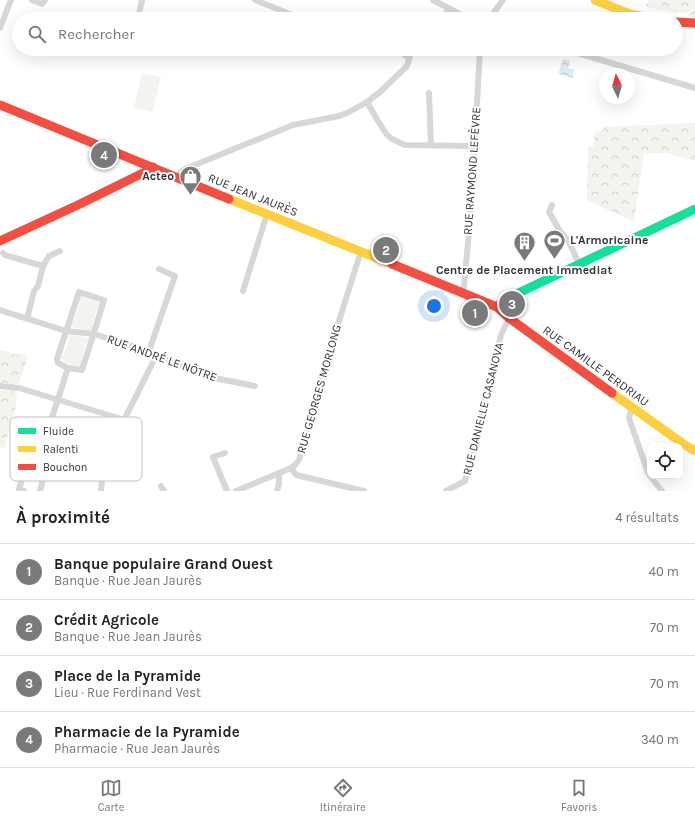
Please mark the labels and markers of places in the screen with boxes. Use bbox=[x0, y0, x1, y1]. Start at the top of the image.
pin: 4 bbox=[91, 140, 117, 170]
shop icon: Acteo bbox=[177, 163, 203, 196]
place label: Acteo bbox=[142, 169, 174, 183]
sports icon: L'Armoricaine bbox=[541, 227, 567, 260]
building icon: Centre de Placement Immediat bbox=[511, 230, 537, 263]
place label: L'Armoricaine bbox=[570, 233, 648, 247]
pin: 2 bbox=[373, 235, 399, 265]
place label: Centre de Placement Immediat bbox=[436, 263, 612, 277]
pin: 3 bbox=[499, 289, 525, 319]
pin: 1 bbox=[462, 298, 488, 328]

